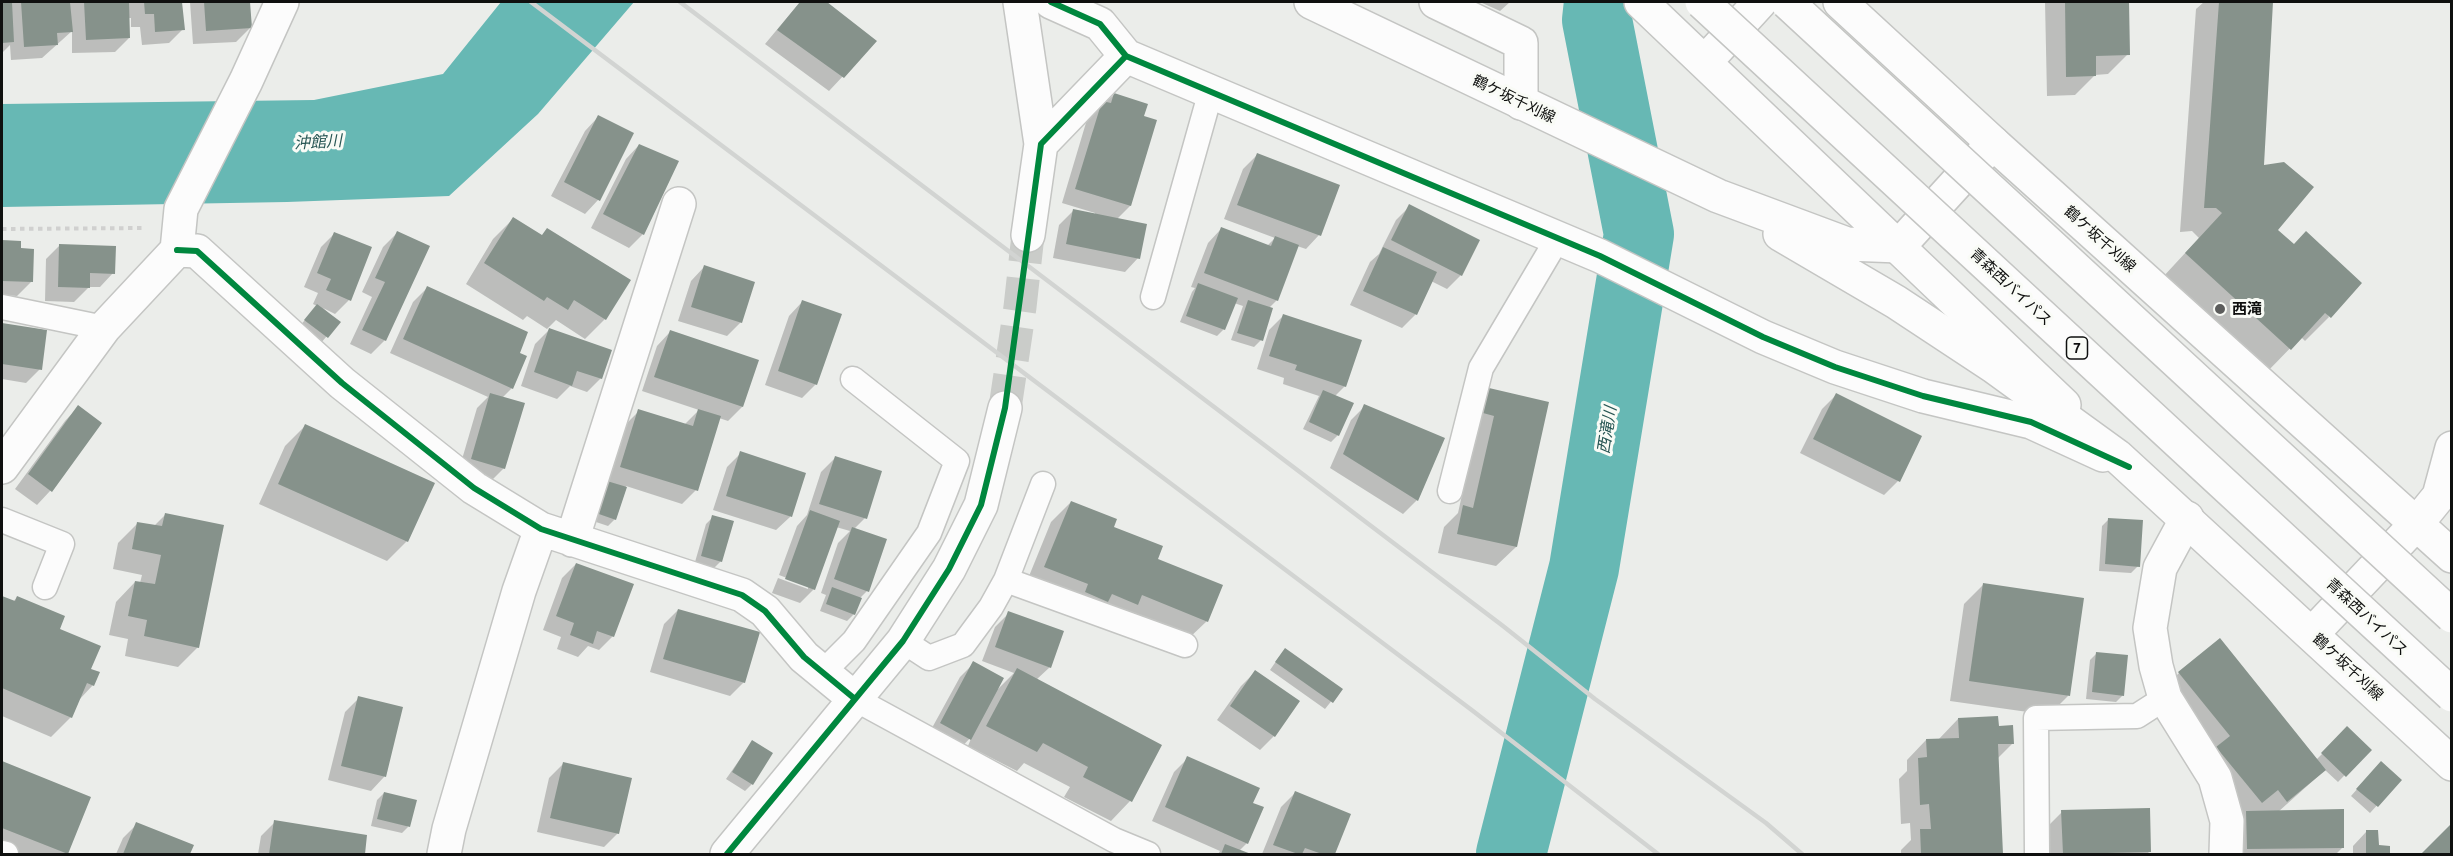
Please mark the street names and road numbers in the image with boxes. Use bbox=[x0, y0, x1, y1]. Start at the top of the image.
street label: 鶴ケ坂千刈線 bbox=[1470, 71, 1558, 127]
street label: 鶴ケ坂千刈線 bbox=[2061, 202, 2139, 276]
street label: 青森西バイパス bbox=[1966, 245, 2056, 329]
road number: 7 bbox=[2066, 337, 2088, 359]
street label: 青森西バイパス bbox=[2322, 575, 2412, 659]
street label: 鶴ケ坂千刈線 bbox=[2309, 630, 2387, 704]

